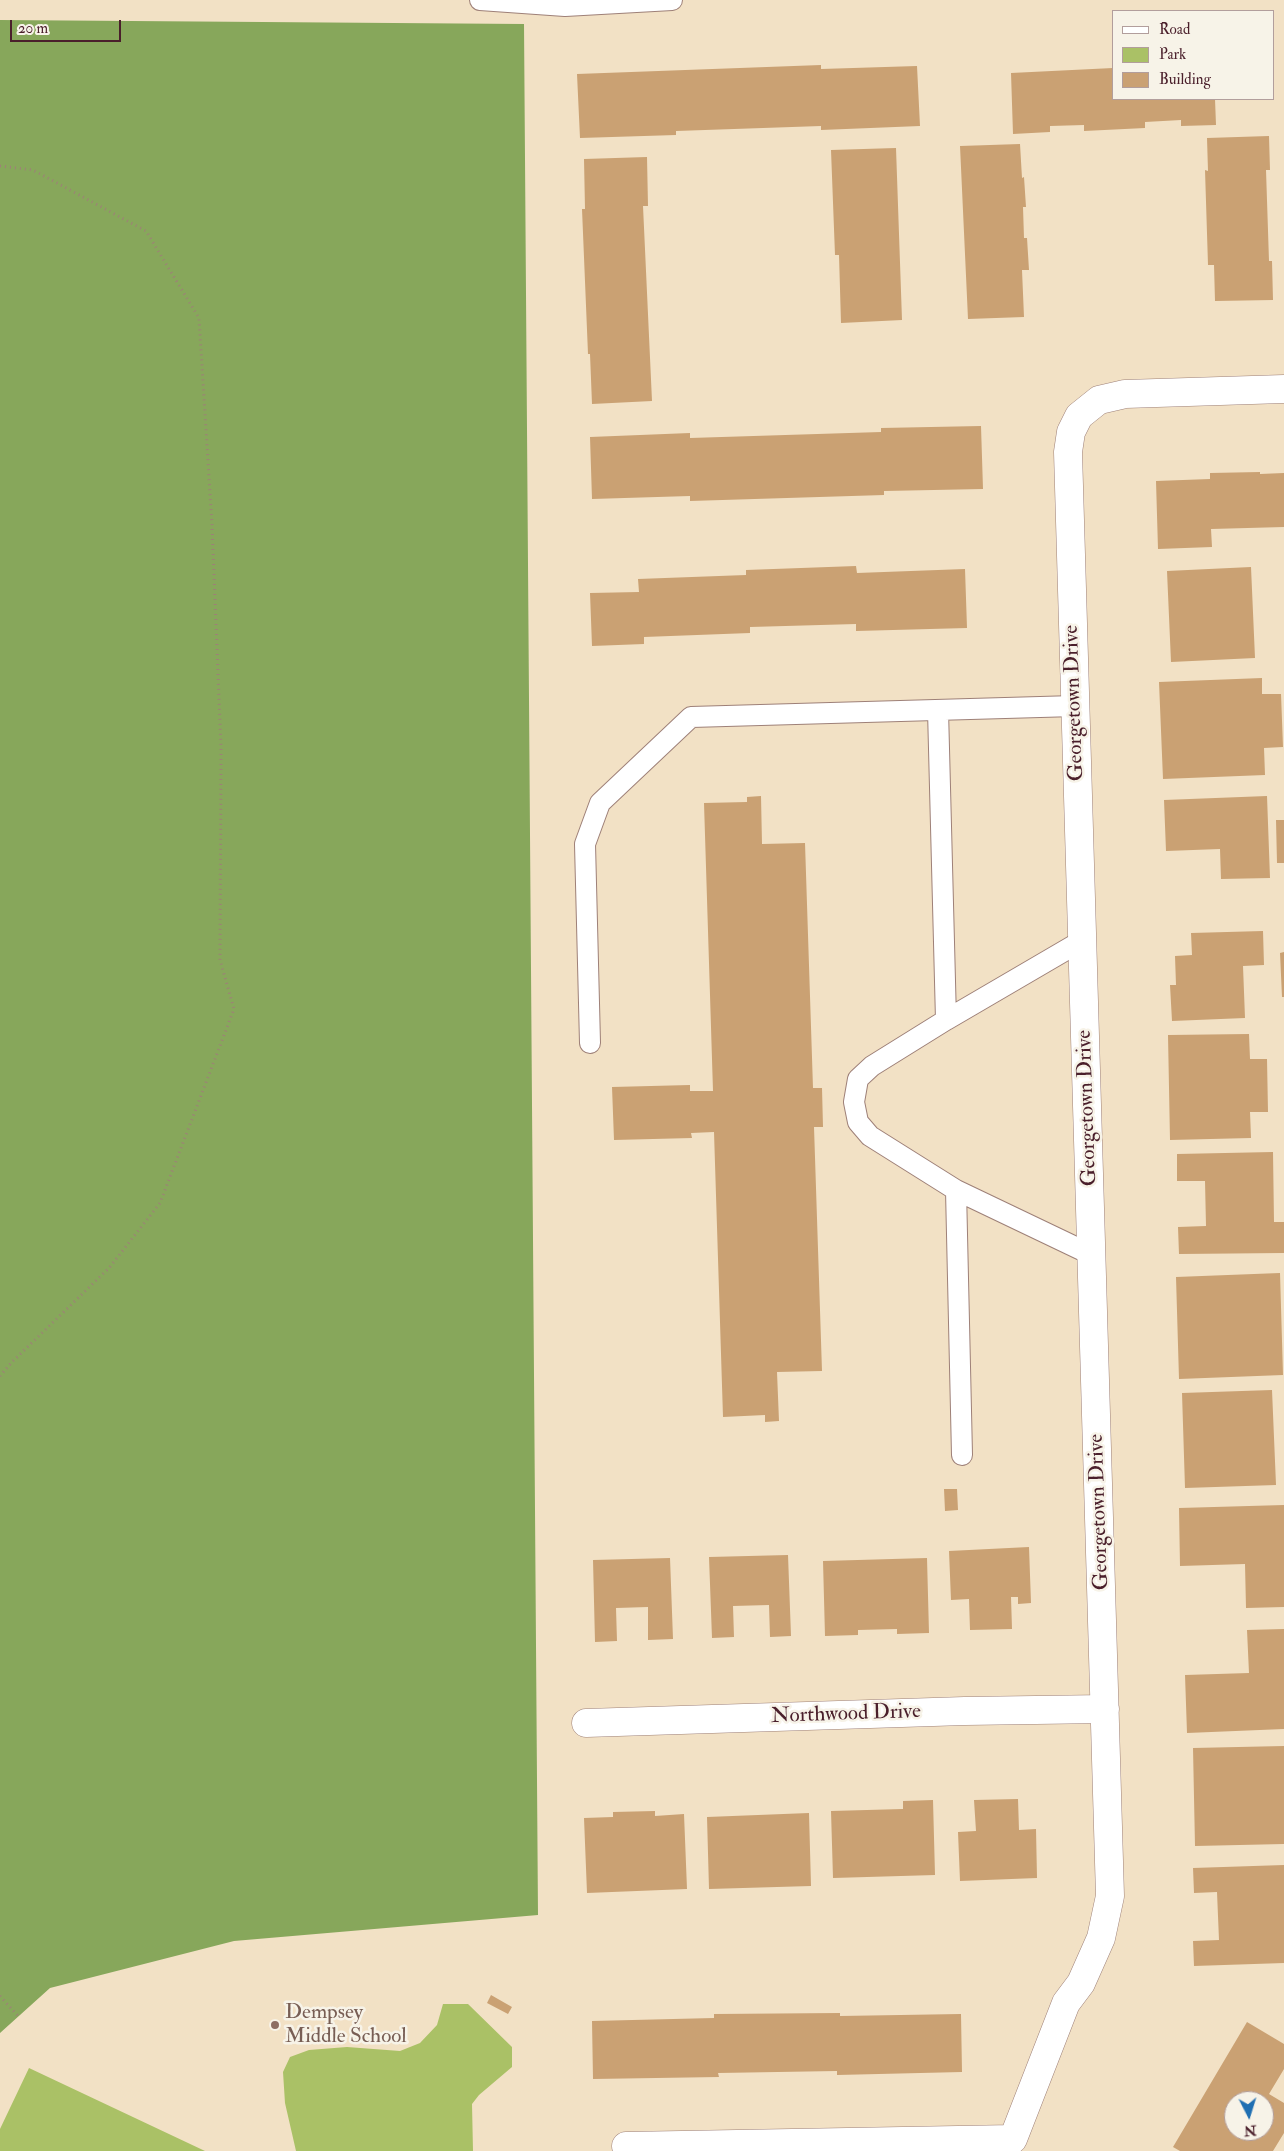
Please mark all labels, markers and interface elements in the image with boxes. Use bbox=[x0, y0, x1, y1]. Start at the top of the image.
scale bar bbox=[12, 10, 124, 42]
legend bbox=[1112, 10, 1274, 100]
text: 20 m bbox=[18, 19, 48, 38]
text: Road bbox=[1159, 20, 1190, 39]
text: Park bbox=[1159, 45, 1186, 64]
text: Building bbox=[1159, 70, 1211, 89]
street label: Georgetown Drive bbox=[1060, 624, 1090, 782]
street label: Georgetown Drive bbox=[1073, 1029, 1103, 1187]
street label: Georgetown Drive bbox=[1085, 1433, 1115, 1591]
street label: Northwood Drive bbox=[771, 1700, 921, 1730]
place label: Dempsey Middle School bbox=[285, 2000, 407, 2050]
marker: Dempsey Middle School bbox=[269, 2019, 281, 2031]
north arrow bbox=[1224, 2091, 1274, 2141]
text: N bbox=[1243, 2121, 1257, 2139]

